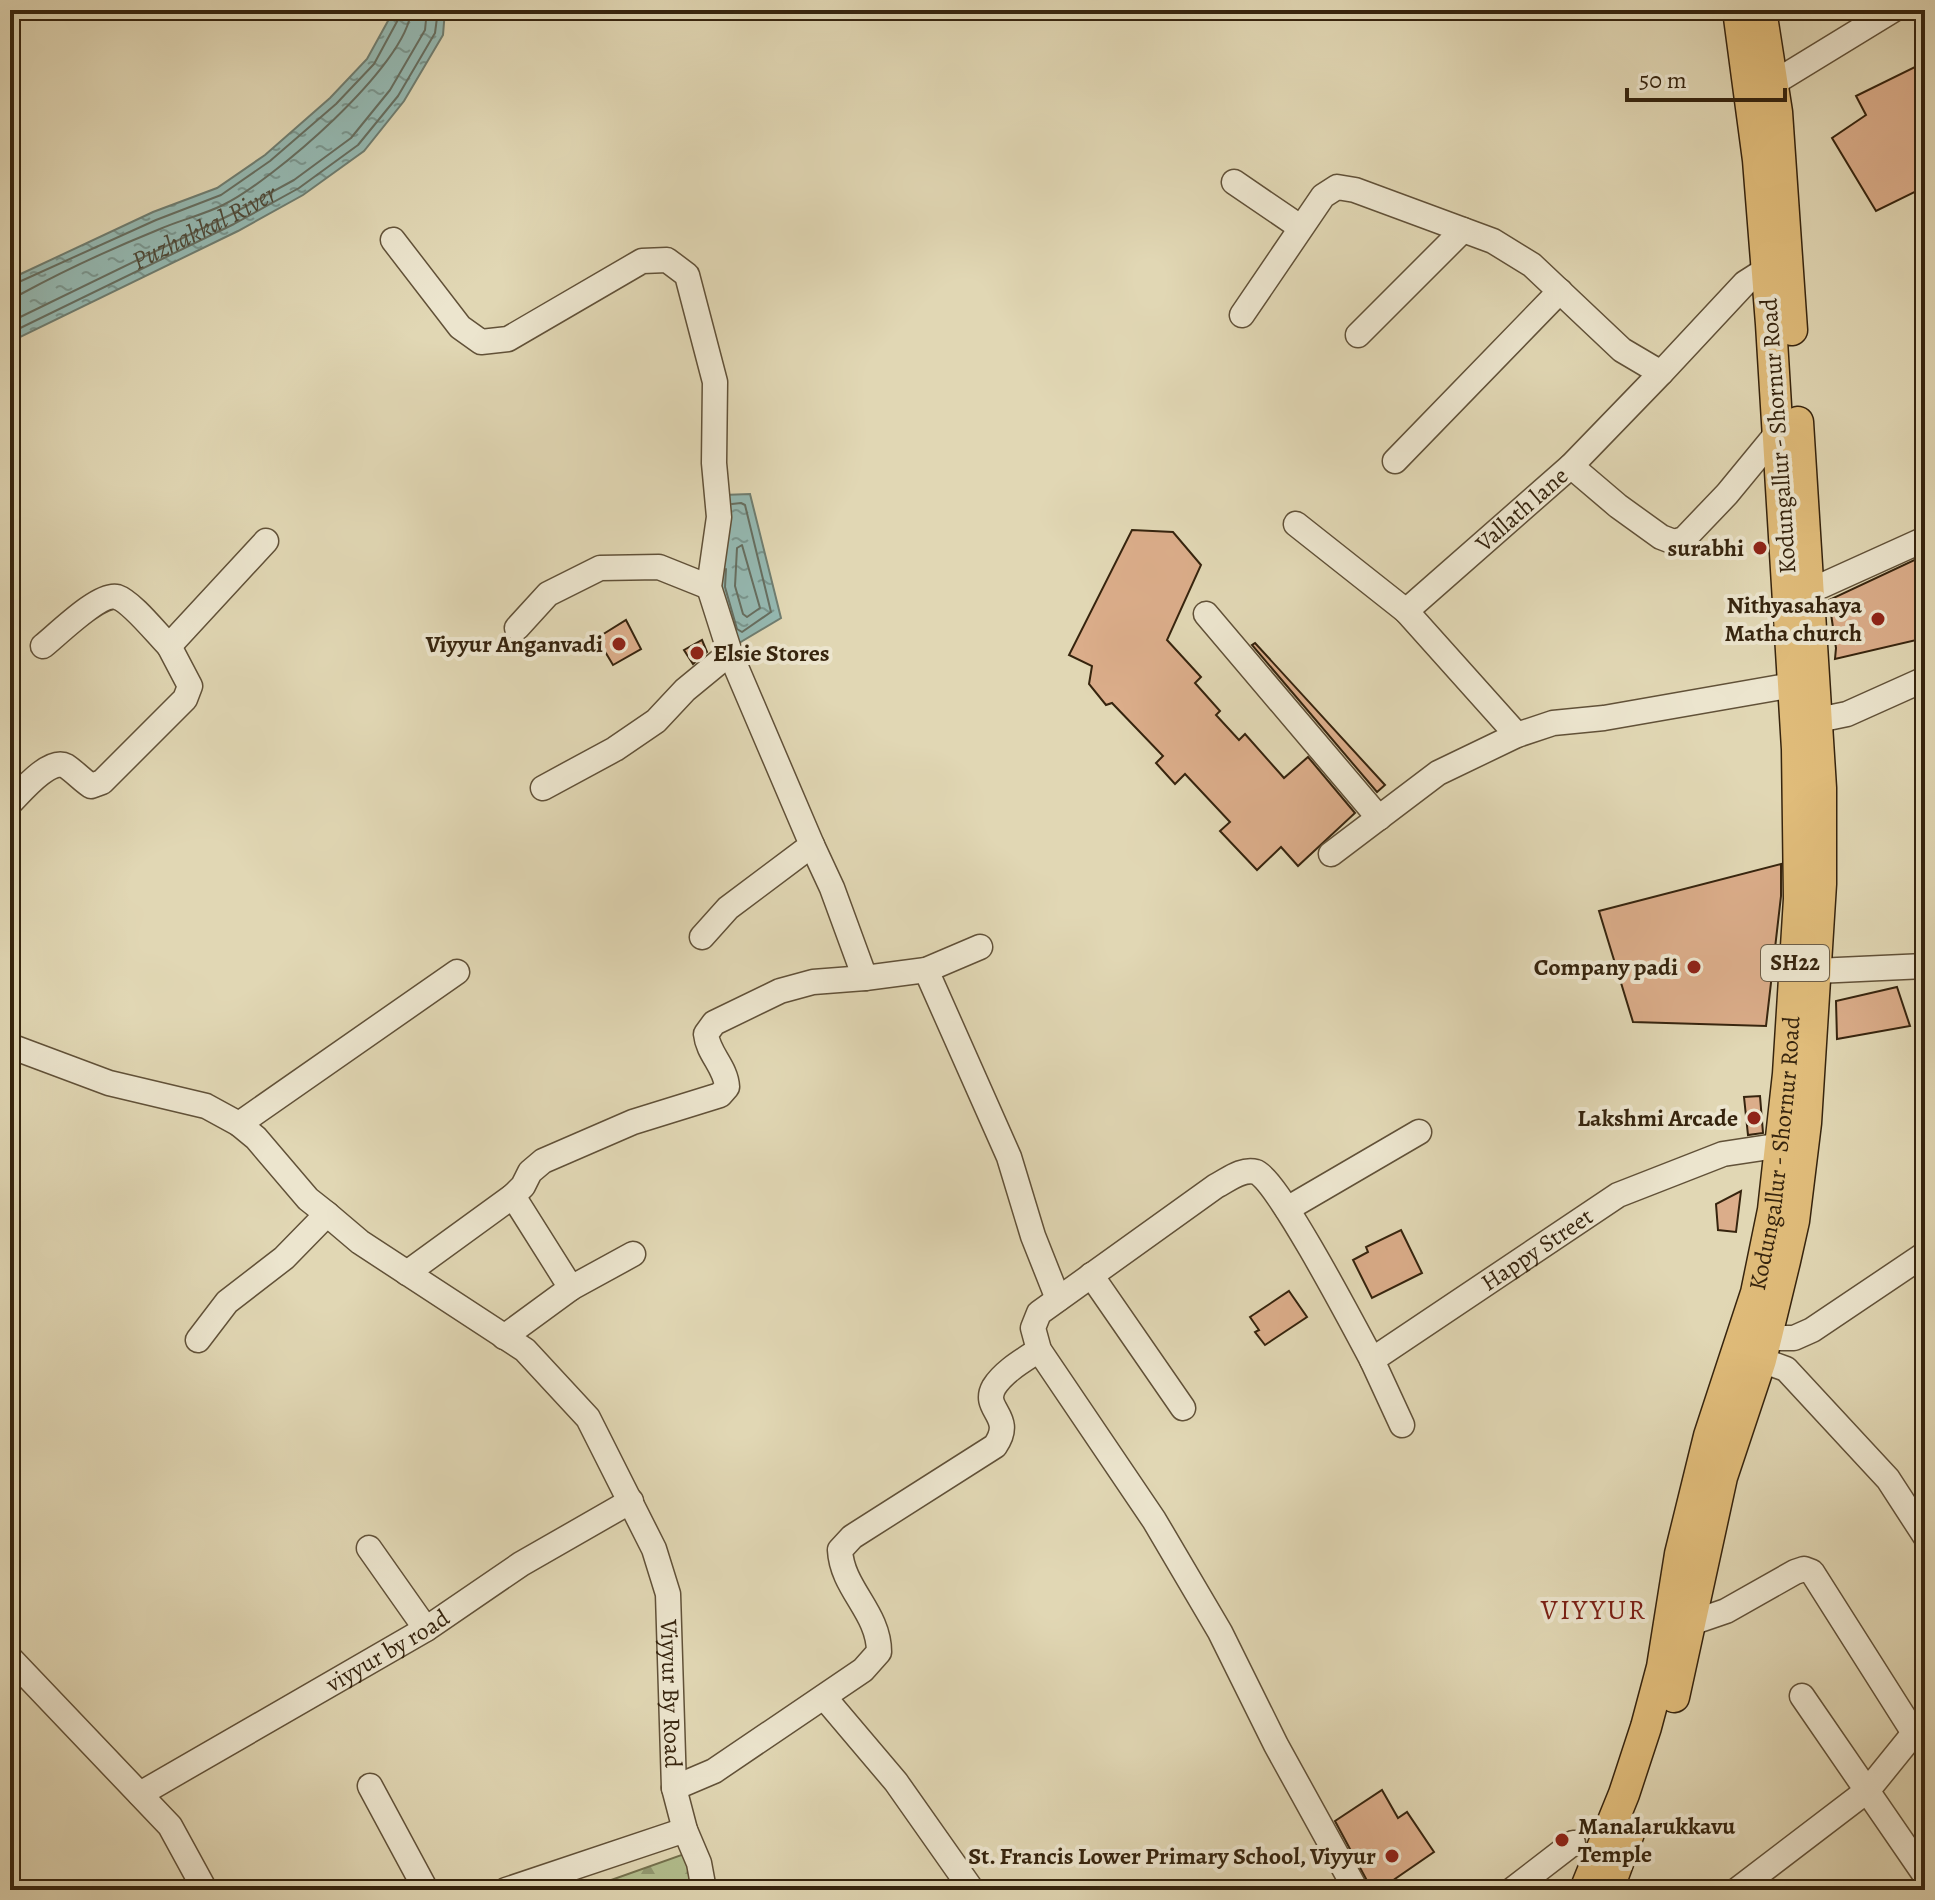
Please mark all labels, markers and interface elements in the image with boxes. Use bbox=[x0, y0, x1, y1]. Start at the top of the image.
scale bar bbox=[1627, 52, 1785, 102]
text: 50 m bbox=[1639, 64, 1687, 96]
water label: Puzhakkal River bbox=[126, 175, 283, 278]
street label: Kodungallur - Shornur Road bbox=[1752, 297, 1804, 575]
street label: Vallath lane bbox=[1468, 460, 1575, 559]
place label: surabhi bbox=[1668, 532, 1744, 564]
marker: surabhi bbox=[1751, 539, 1769, 557]
place label: Nithyasahaya Matha church bbox=[1724, 589, 1862, 649]
marker: Nithyasahaya Matha church bbox=[1869, 610, 1887, 628]
place label: Viyyur Anganvadi bbox=[425, 628, 603, 660]
marker: Viyyur Anganvadi bbox=[610, 635, 628, 653]
place label: Elsie Stores bbox=[713, 637, 830, 669]
marker: Elsie Stores bbox=[688, 644, 706, 662]
road number: SH22 bbox=[1761, 945, 1829, 981]
place label: Company padi bbox=[1534, 951, 1678, 983]
marker: Company padi bbox=[1685, 958, 1703, 976]
street label: Kodungallur - Shornur Road bbox=[1741, 1015, 1808, 1293]
place label: Lakshmi Arcade bbox=[1577, 1102, 1738, 1134]
marker: Lakshmi Arcade bbox=[1745, 1109, 1763, 1127]
street label: Happy Street bbox=[1475, 1200, 1599, 1299]
district label: VIYYUR bbox=[1540, 1591, 1647, 1629]
street label: viyyur by road bbox=[319, 1602, 456, 1700]
street label: Viyyur By Road bbox=[653, 1618, 689, 1768]
place label: Manalarukkavu Temple bbox=[1578, 1810, 1736, 1870]
marker: Manalarukkavu Temple bbox=[1553, 1831, 1571, 1849]
place label: St. Francis Lower Primary School, Viyyur bbox=[968, 1840, 1376, 1872]
marker: St. Francis Lower Primary School, Viyyur bbox=[1383, 1847, 1401, 1865]

